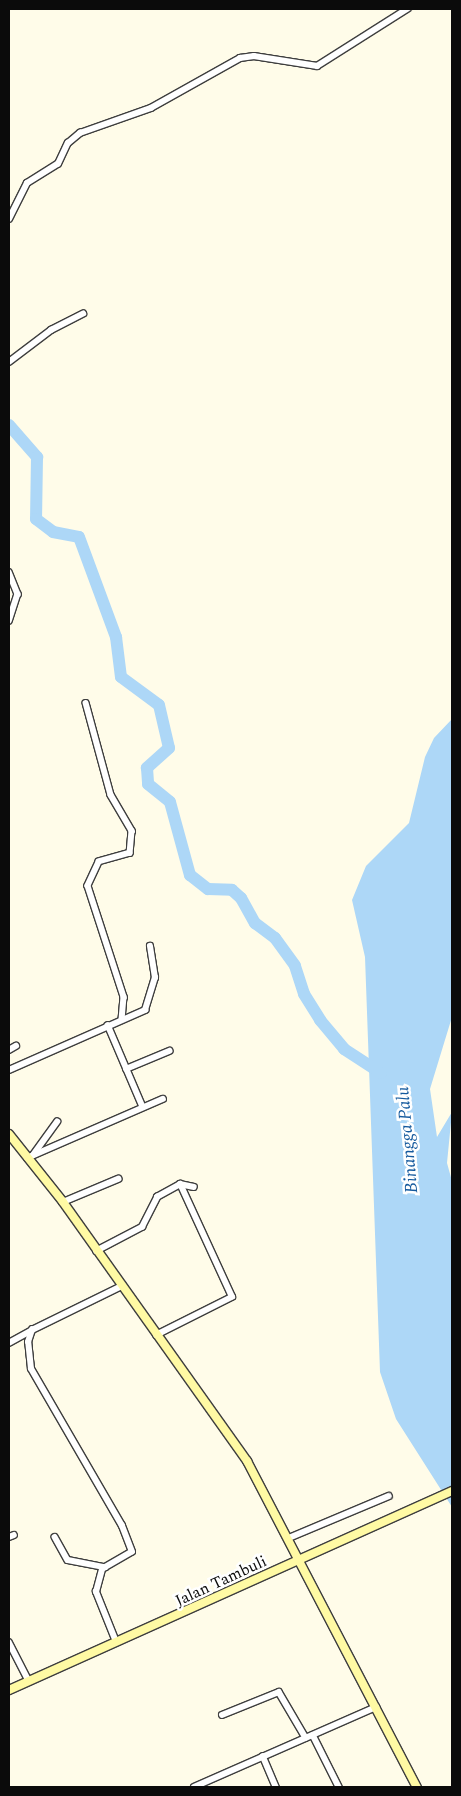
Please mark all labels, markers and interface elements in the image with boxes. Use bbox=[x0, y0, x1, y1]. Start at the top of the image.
water label: Binangga Palu bbox=[393, 1086, 423, 1194]
street label: Jalan Tambuli bbox=[172, 1551, 270, 1611]

